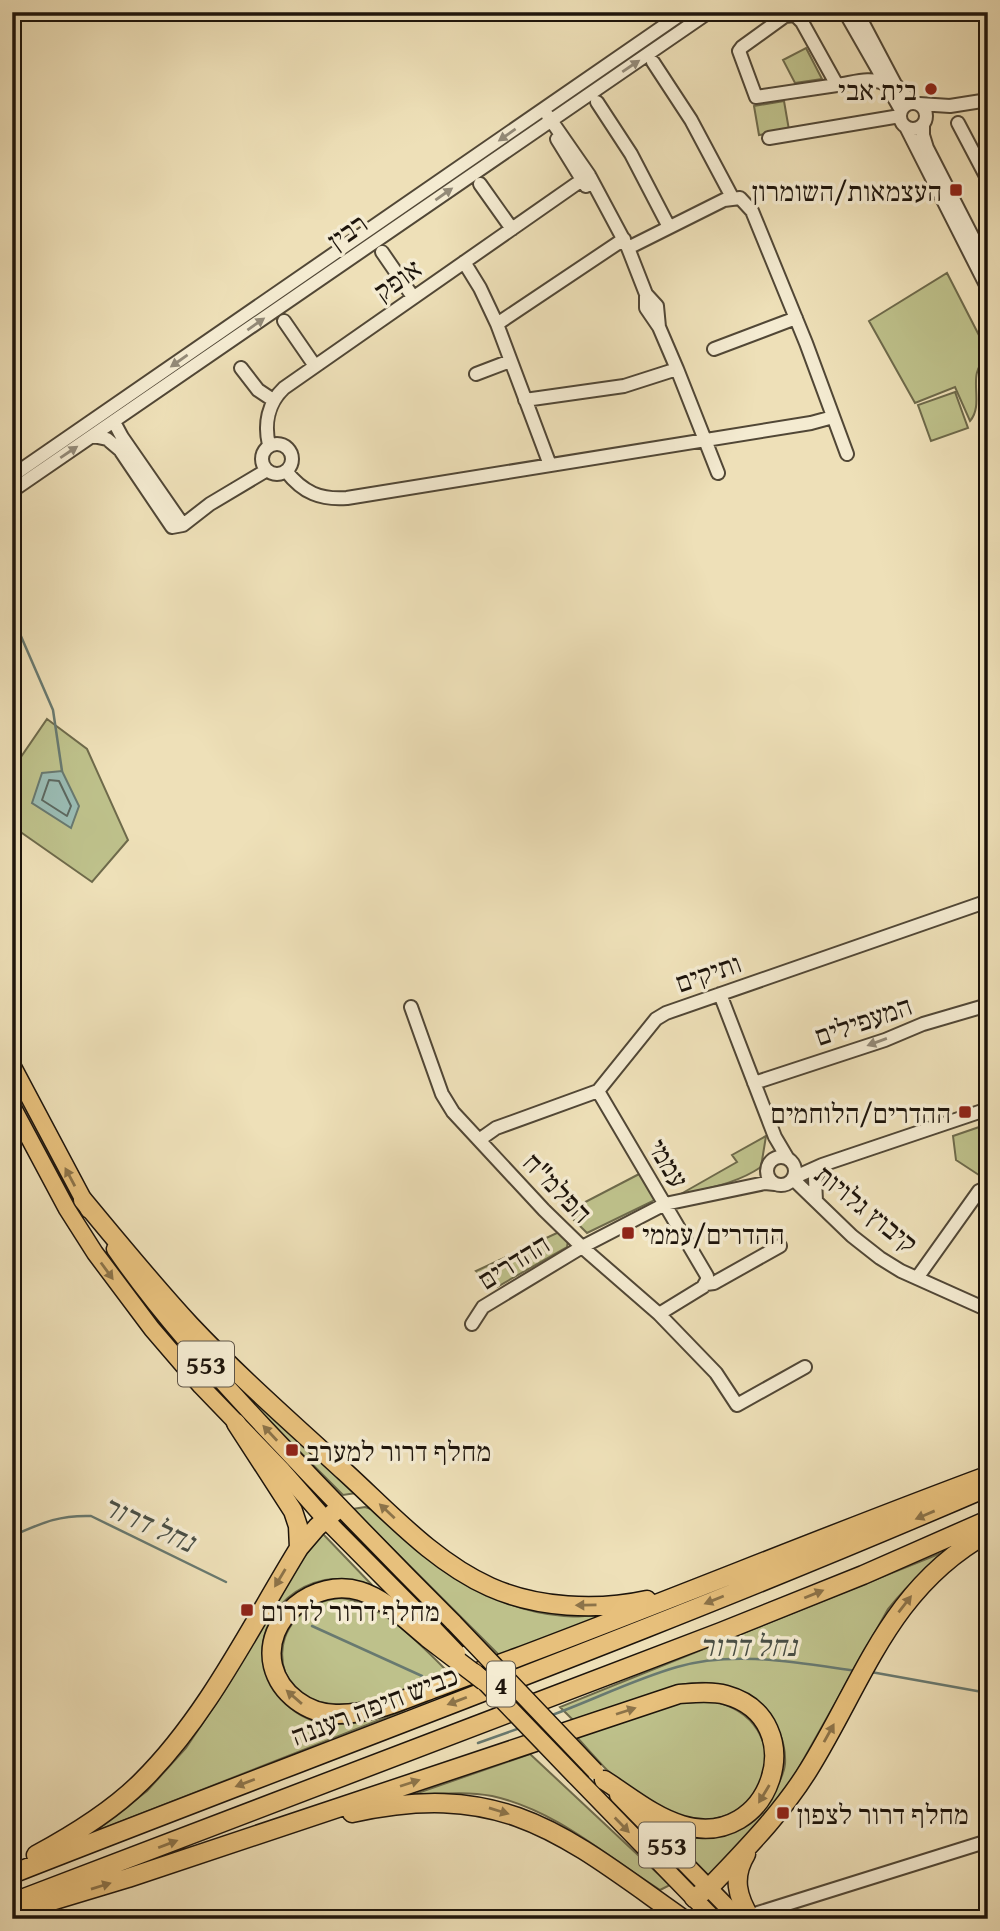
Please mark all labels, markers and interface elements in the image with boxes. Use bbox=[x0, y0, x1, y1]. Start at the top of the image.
one-way arrow bbox=[621, 59, 641, 72]
place label: בית אבי bbox=[838, 69, 917, 110]
marker: בית אבי bbox=[923, 81, 939, 97]
one-way arrow bbox=[498, 128, 517, 141]
place label: העצמאות/השומרון bbox=[752, 170, 942, 211]
marker: העצמאות/השומרון bbox=[948, 182, 964, 198]
one-way arrow bbox=[435, 187, 453, 201]
street label: רבין bbox=[318, 202, 376, 260]
street label: אופק bbox=[364, 248, 430, 310]
one-way arrow bbox=[247, 318, 266, 331]
one-way arrow bbox=[170, 354, 188, 368]
one-way arrow bbox=[59, 446, 79, 459]
street label: ותיקים bbox=[669, 942, 747, 1002]
street label: המעפילים bbox=[809, 984, 917, 1056]
one-way arrow bbox=[866, 1037, 887, 1048]
place label: ההדרים/הלוחמים bbox=[771, 1092, 951, 1133]
marker: ההדרים/הלוחמים bbox=[957, 1104, 973, 1120]
street label: עממי bbox=[638, 1131, 700, 1195]
street label: הפלמ"ח bbox=[514, 1142, 602, 1232]
street label: קיבוץ גלויות bbox=[807, 1154, 927, 1262]
one-way arrow bbox=[65, 1167, 76, 1187]
place label: ההדרים/עממי bbox=[642, 1213, 784, 1254]
street label: ההדרים bbox=[469, 1223, 557, 1299]
marker: ההדרים/עממי bbox=[620, 1225, 636, 1241]
one-way arrow bbox=[100, 1262, 114, 1280]
road number: 553 bbox=[178, 1342, 234, 1386]
one-way arrow bbox=[262, 1424, 278, 1442]
place label: מחלף דרור למערב bbox=[306, 1430, 491, 1471]
marker: מחלף דרור למערב bbox=[284, 1442, 300, 1458]
water label: נחל דרור bbox=[96, 1483, 204, 1564]
one-way arrow bbox=[378, 1503, 396, 1519]
one-way arrow bbox=[914, 1509, 935, 1520]
one-way arrow bbox=[274, 1569, 287, 1588]
one-way arrow bbox=[804, 1589, 825, 1600]
place label: מחלף דרור לדרום bbox=[261, 1590, 440, 1631]
one-way arrow bbox=[704, 1595, 725, 1606]
one-way arrow bbox=[897, 1595, 912, 1613]
one-way arrow bbox=[575, 1600, 597, 1611]
marker: מחלף דרור לדרום bbox=[239, 1602, 255, 1618]
water label: נחל דרור bbox=[699, 1623, 799, 1667]
street label: כביש חיפה רעננה bbox=[284, 1654, 464, 1756]
road number: 4 bbox=[487, 1662, 515, 1707]
one-way arrow bbox=[285, 1689, 303, 1705]
one-way arrow bbox=[446, 1696, 467, 1707]
one-way arrow bbox=[615, 1705, 636, 1716]
one-way arrow bbox=[823, 1723, 835, 1743]
one-way arrow bbox=[399, 1777, 420, 1788]
one-way arrow bbox=[234, 1778, 255, 1789]
one-way arrow bbox=[758, 1785, 770, 1804]
place label: מחלף דרור לצפון bbox=[797, 1793, 969, 1834]
marker: מחלף דרור לצפון bbox=[775, 1805, 791, 1821]
one-way arrow bbox=[489, 1806, 510, 1816]
one-way arrow bbox=[614, 1816, 631, 1833]
road number: 553 bbox=[639, 1822, 695, 1868]
one-way arrow bbox=[158, 1839, 179, 1850]
one-way arrow bbox=[91, 1881, 112, 1891]

